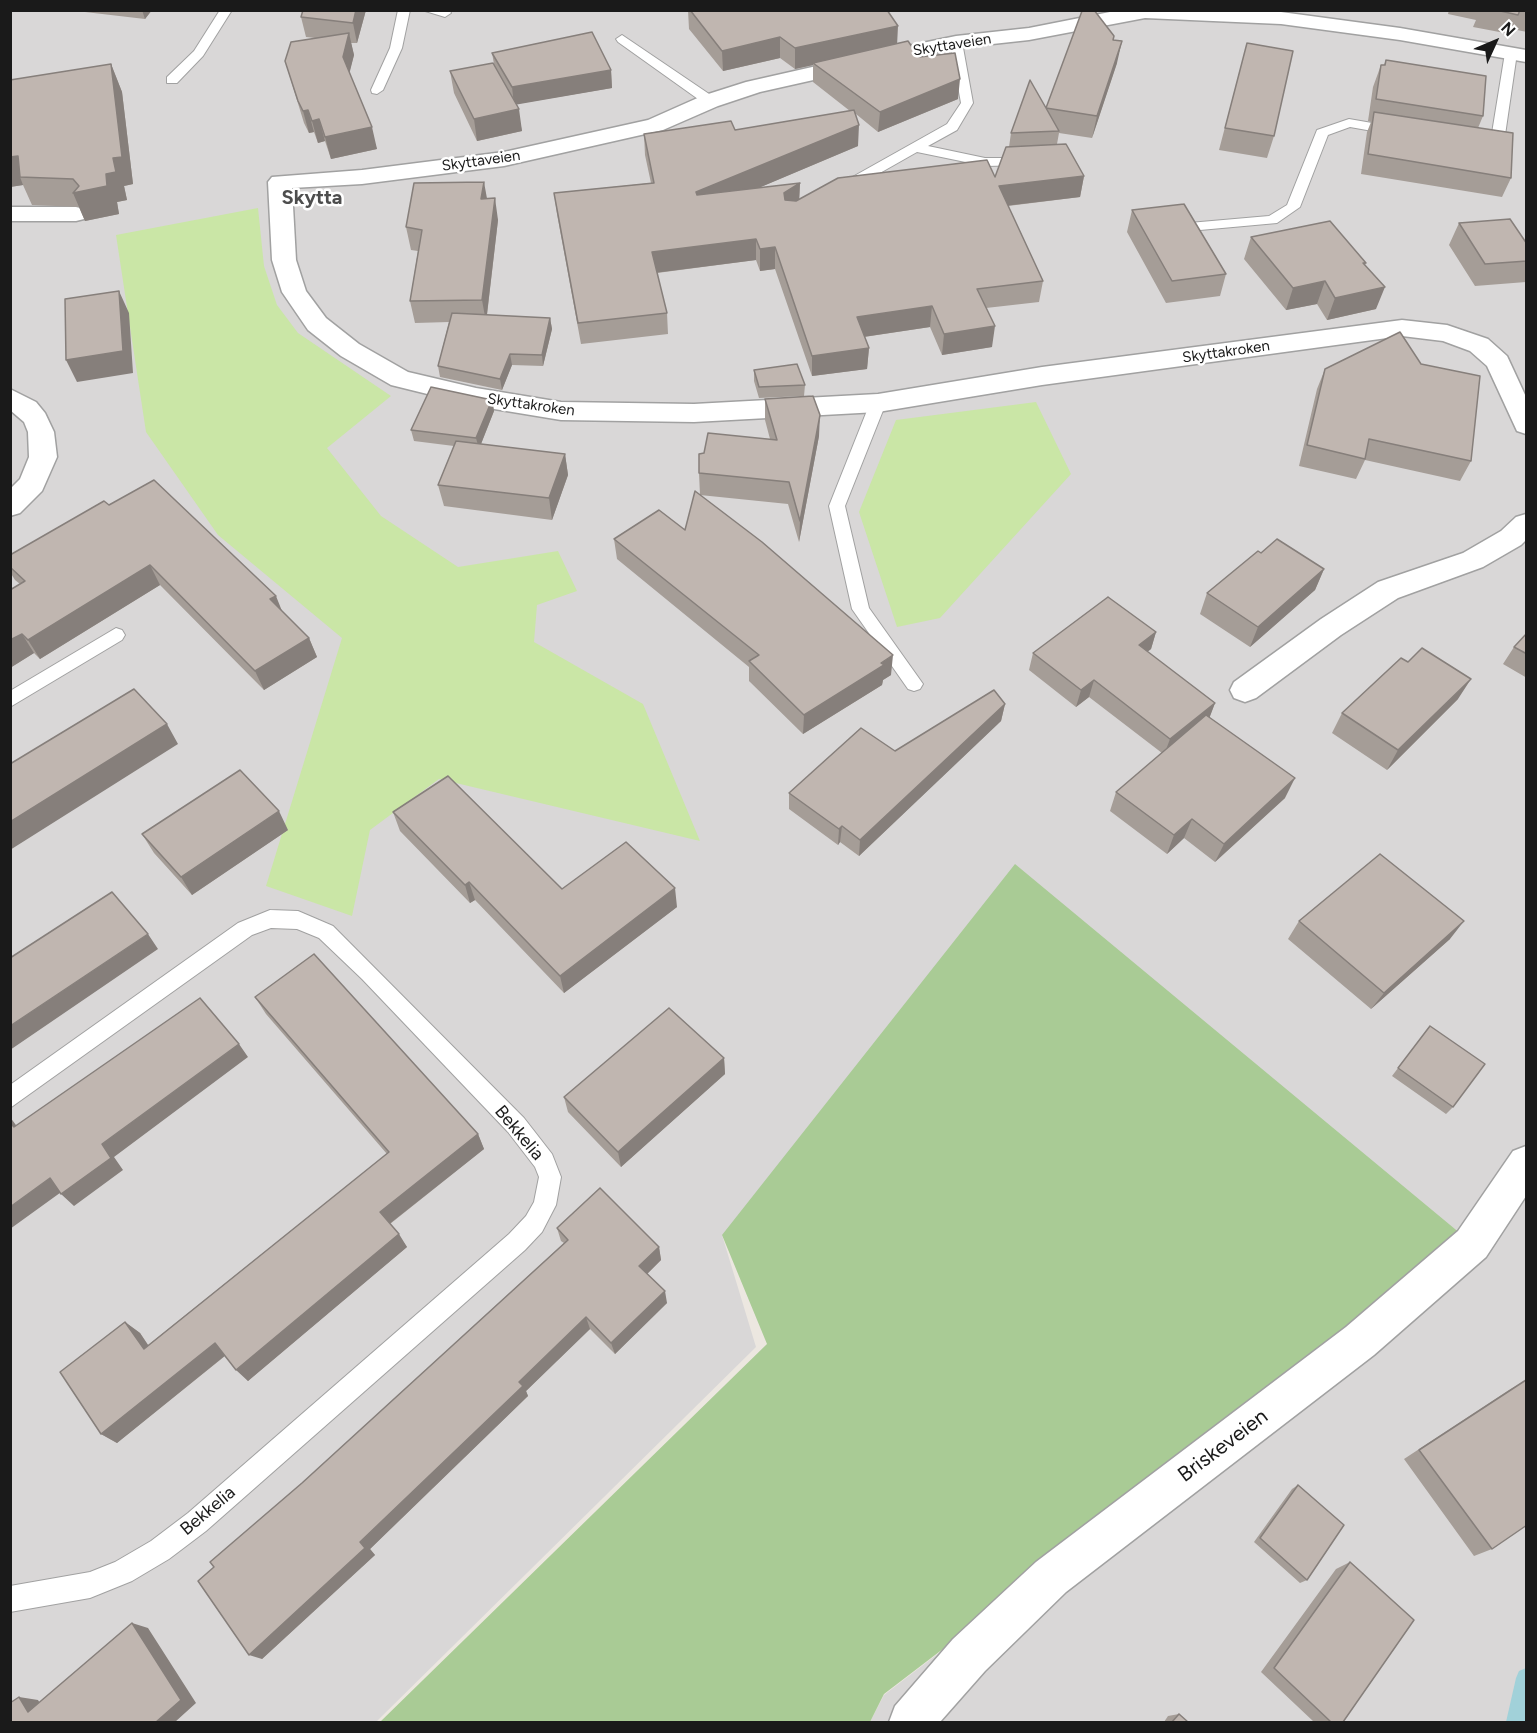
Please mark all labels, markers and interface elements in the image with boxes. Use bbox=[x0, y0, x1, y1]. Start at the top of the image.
north arrow bbox=[1465, 12, 1525, 72]
text: N bbox=[1497, 18, 1519, 40]
street label: Skyttaveien bbox=[912, 30, 992, 60]
street label: Skyttaveien bbox=[441, 147, 521, 175]
district label: Skytta bbox=[282, 186, 342, 210]
street label: Skyttakroken bbox=[1181, 337, 1271, 367]
street label: Skyttakroken bbox=[486, 390, 576, 420]
street label: Bekkelia bbox=[490, 1101, 548, 1165]
street label: Briskeveien bbox=[1173, 1404, 1273, 1488]
street label: Bekkelia bbox=[176, 1482, 240, 1540]

